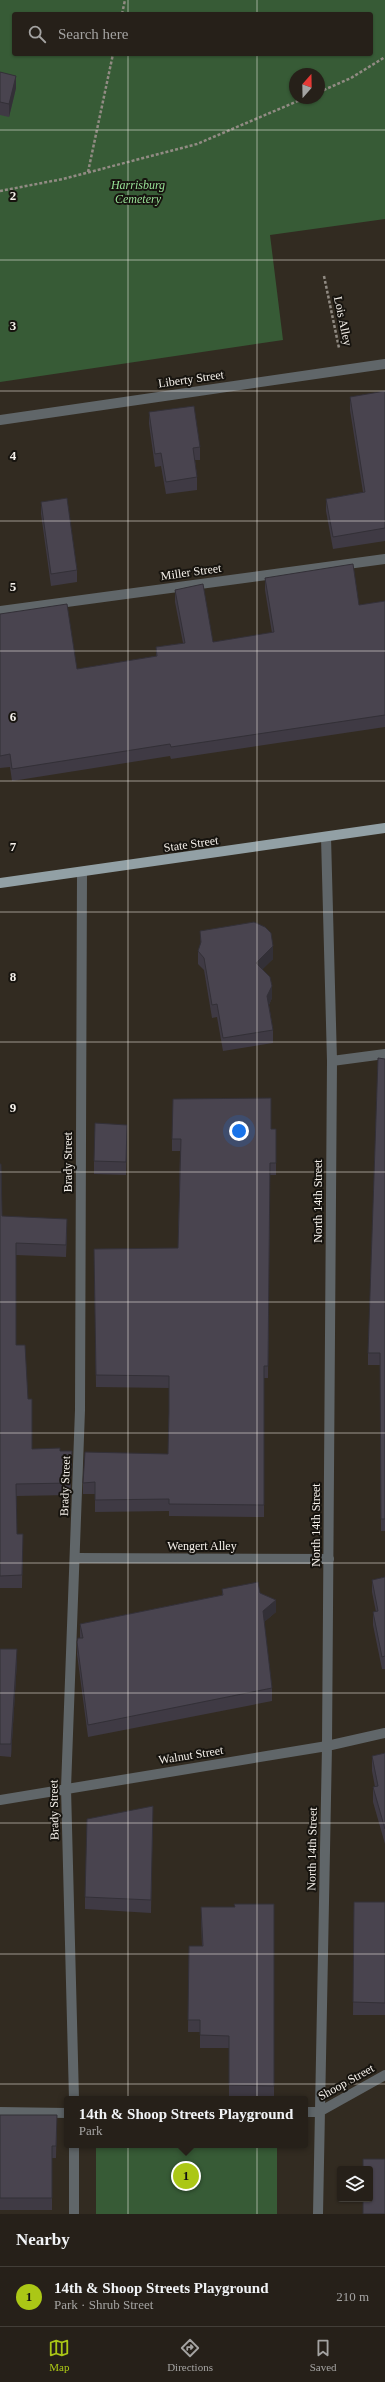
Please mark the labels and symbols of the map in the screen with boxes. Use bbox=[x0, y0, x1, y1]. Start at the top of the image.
north arrow bbox=[289, 68, 325, 104]
park label: Harrisburg Cemetery bbox=[110, 178, 165, 206]
text: 2 bbox=[10, 188, 16, 203]
street label: Lois Alley bbox=[331, 295, 355, 347]
text: 3 bbox=[10, 318, 17, 333]
street label: Liberty Street bbox=[157, 367, 225, 391]
text: 4 bbox=[10, 448, 17, 463]
street label: Miller Street bbox=[160, 561, 223, 583]
text: 5 bbox=[10, 579, 17, 594]
text: 6 bbox=[10, 709, 17, 724]
street label: State Street bbox=[163, 833, 220, 855]
text: 7 bbox=[10, 839, 17, 854]
text: 8 bbox=[10, 969, 17, 984]
text: 9 bbox=[10, 1100, 17, 1115]
your location bbox=[229, 1121, 249, 1141]
street label: Brady Street bbox=[61, 1131, 75, 1192]
street label: North 14th Street bbox=[311, 1159, 325, 1243]
street label: Brady Street bbox=[57, 1455, 73, 1516]
street label: North 14th Street bbox=[309, 1483, 323, 1567]
street label: Wengert Alley bbox=[167, 1539, 237, 1553]
street label: Walnut Street bbox=[158, 1743, 225, 1767]
street label: Brady Street bbox=[46, 1779, 62, 1840]
street label: North 14th Street bbox=[304, 1807, 320, 1891]
street label: Shoop Street bbox=[316, 2061, 377, 2103]
pin: 1 bbox=[173, 2161, 199, 2191]

